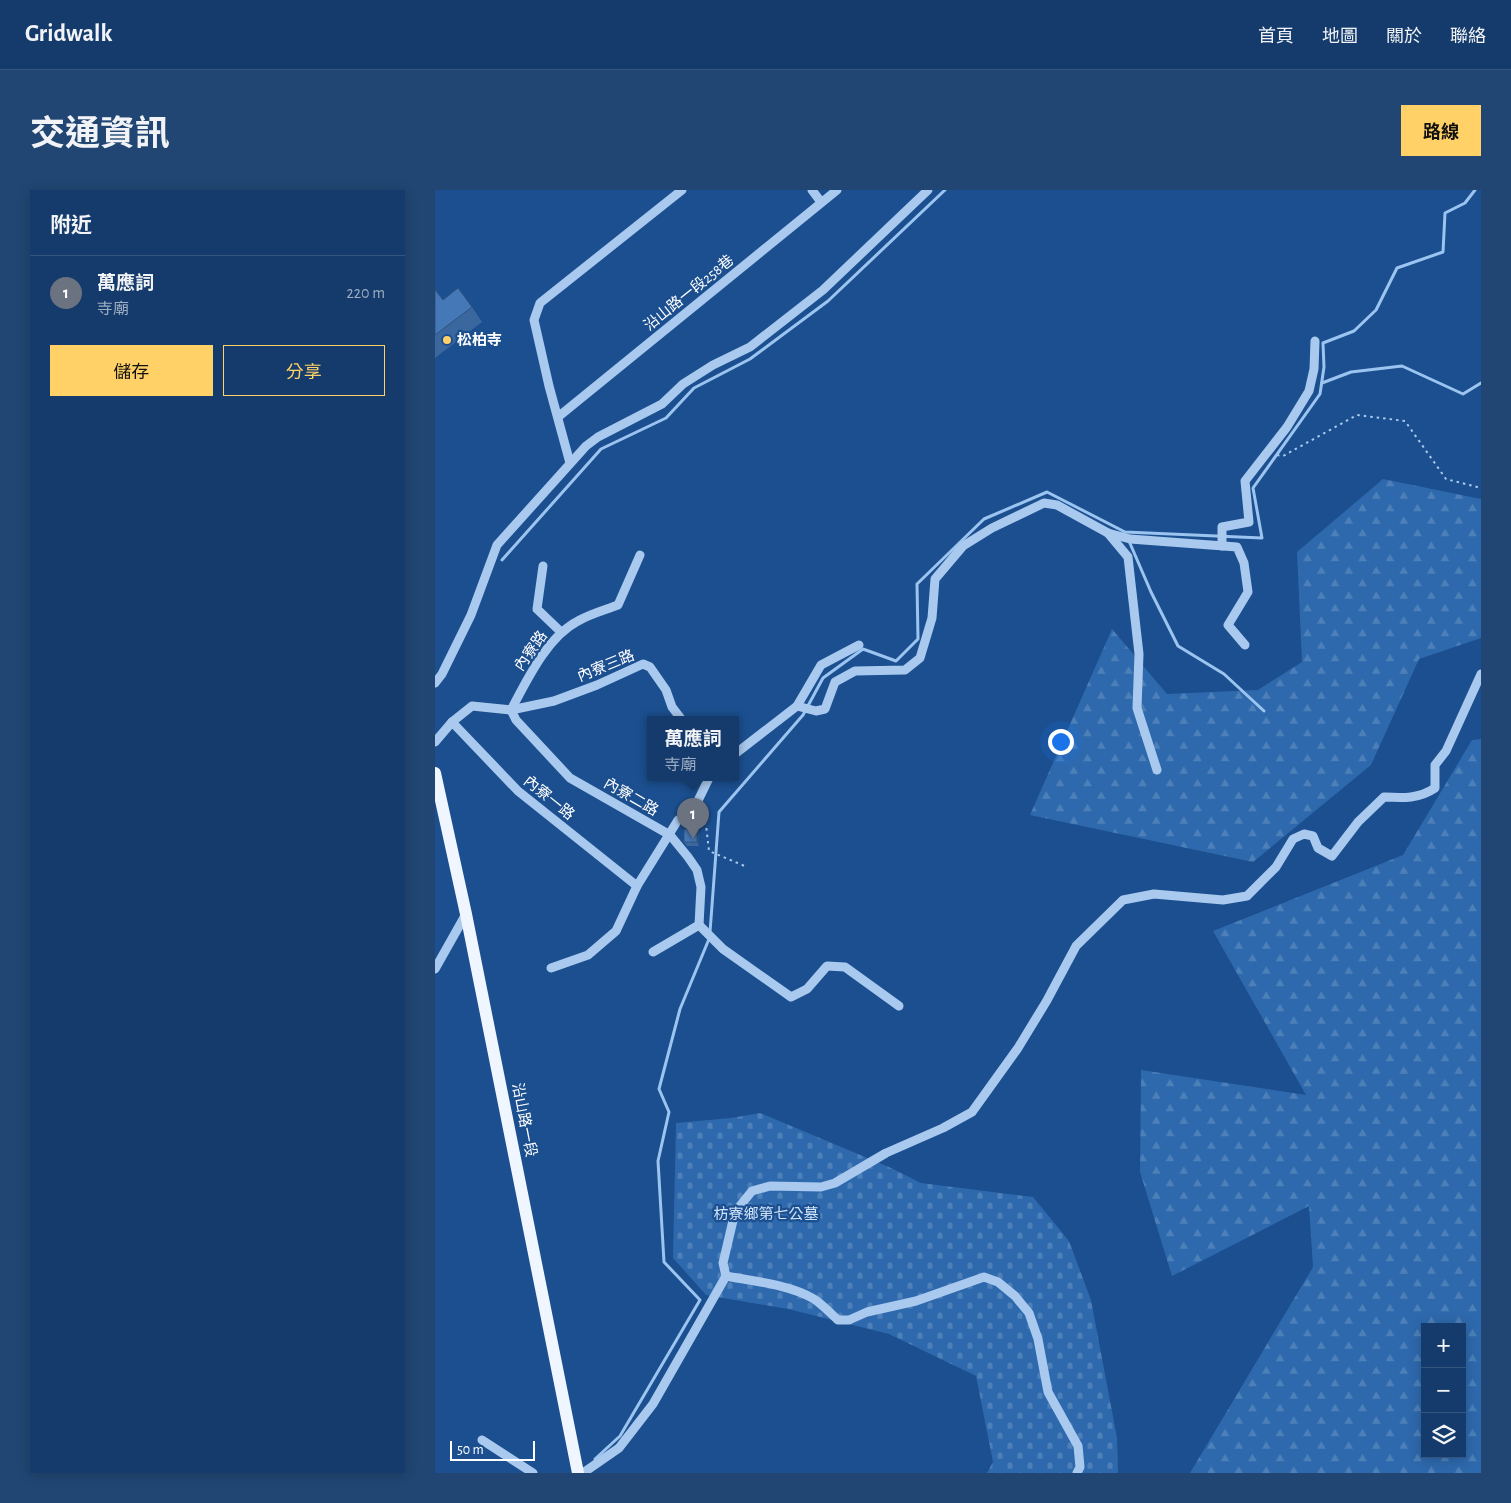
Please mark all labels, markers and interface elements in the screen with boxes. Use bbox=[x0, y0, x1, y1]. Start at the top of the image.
text: Gridwalk bbox=[25, 22, 112, 46]
text: 首頁 bbox=[1258, 28, 1294, 46]
text: 地圖 bbox=[1322, 28, 1358, 46]
text: 關於 bbox=[1386, 28, 1422, 46]
text: 聯絡 bbox=[1450, 28, 1486, 46]
button: 路線 bbox=[1401, 105, 1481, 156]
text: 交通資訊 bbox=[30, 117, 170, 152]
text: 附近 bbox=[50, 215, 92, 236]
street label: 沿山路一段258巷 bbox=[641, 252, 737, 334]
text: 萬應詞 bbox=[97, 274, 154, 293]
text: 1 bbox=[63, 285, 69, 301]
text: 220 m bbox=[347, 285, 385, 301]
text: 寺廟 bbox=[97, 301, 129, 317]
place label: 松柏寺 bbox=[457, 332, 502, 348]
marker: 松柏寺 bbox=[441, 334, 453, 346]
button: 儲存 bbox=[50, 345, 213, 396]
button: 分享 bbox=[223, 345, 385, 396]
street label: 內寮路 bbox=[511, 628, 550, 674]
street label: 內寮三路 bbox=[575, 647, 637, 684]
popup bbox=[647, 716, 739, 781]
your location bbox=[1048, 729, 1074, 755]
text: 萬應詞 bbox=[664, 730, 722, 749]
text: 寺廟 bbox=[664, 757, 697, 773]
street label: 內寮一路 bbox=[521, 773, 578, 823]
street label: 內寮二路 bbox=[601, 775, 661, 818]
pin: 1 bbox=[677, 798, 709, 839]
street label: 沿山路一段 bbox=[509, 1082, 540, 1158]
park label: 枋寮鄉第七公墓 bbox=[713, 1205, 819, 1222]
map controls bbox=[1421, 1323, 1466, 1458]
button: + bbox=[1421, 1323, 1466, 1368]
button: − bbox=[1421, 1368, 1466, 1413]
button: layers bbox=[1421, 1413, 1466, 1458]
scale bar bbox=[450, 1438, 535, 1461]
text: 50 m bbox=[457, 1443, 484, 1457]

